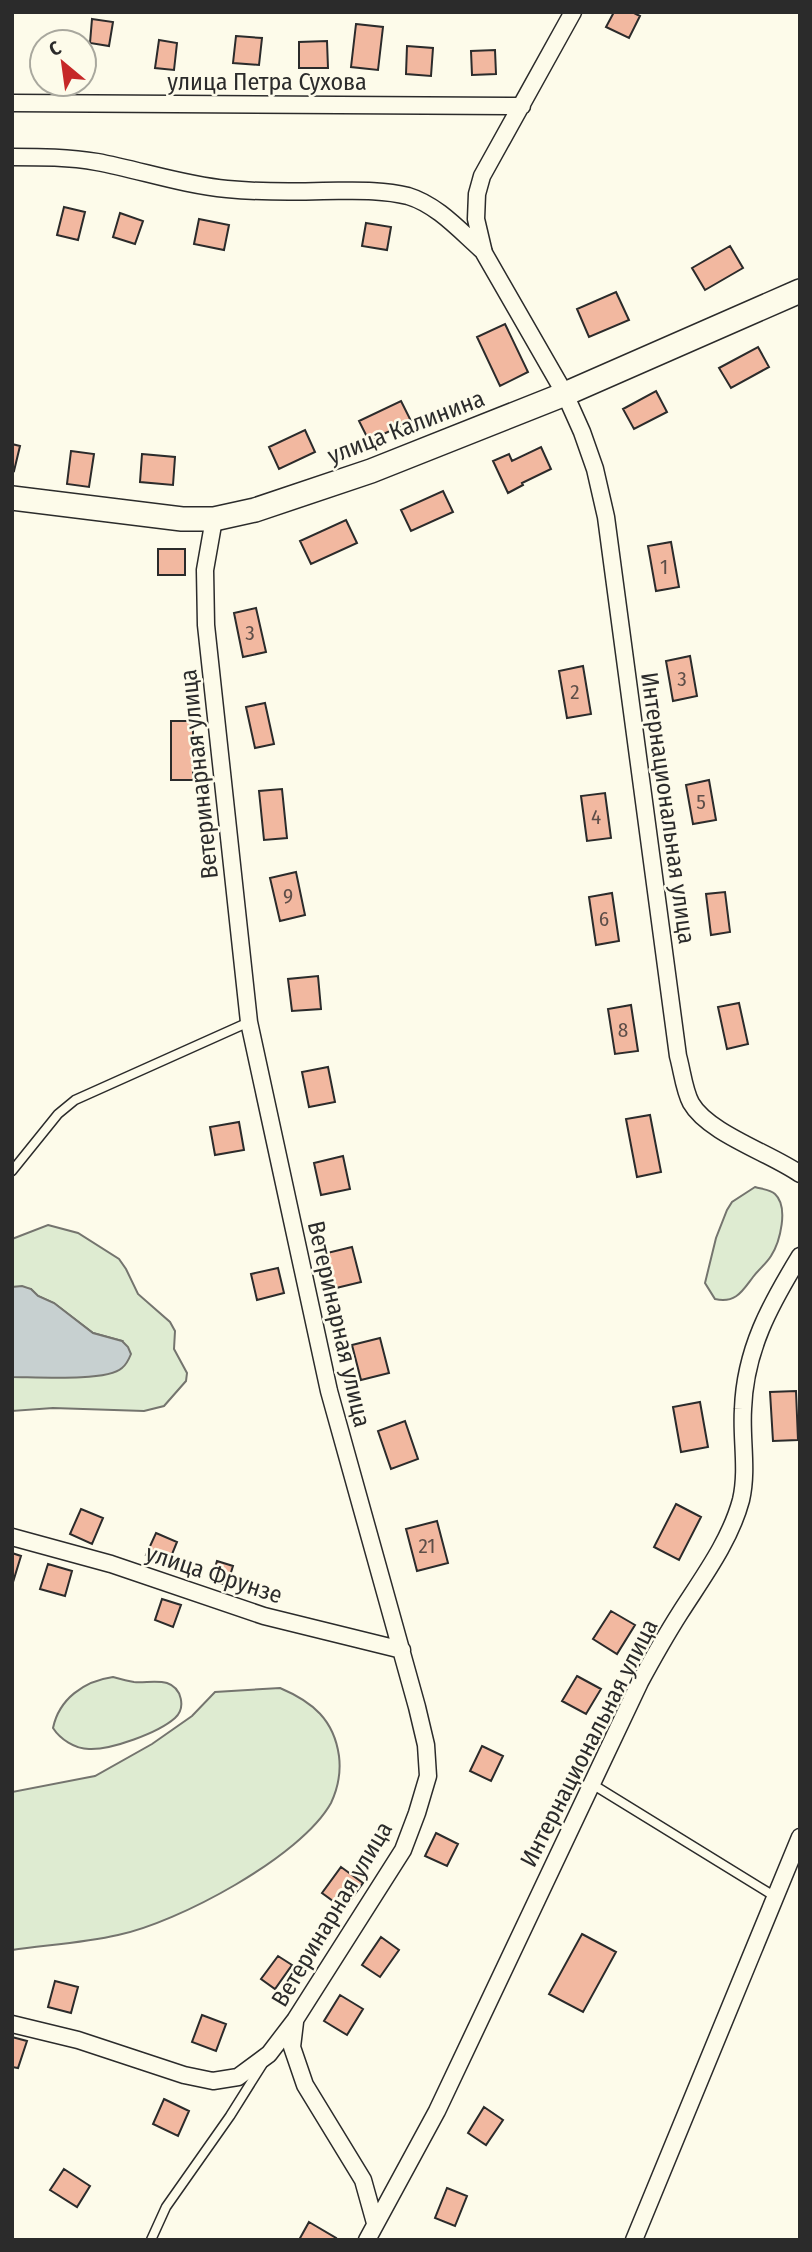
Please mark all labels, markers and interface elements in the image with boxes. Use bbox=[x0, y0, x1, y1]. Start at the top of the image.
north arrow bbox=[28, 28, 98, 98]
text: С bbox=[45, 36, 65, 61]
street label: улица Петра Сухова bbox=[167, 68, 367, 96]
street label: улица Калинина bbox=[324, 384, 488, 470]
house number: 1 bbox=[660, 554, 668, 580]
house number: 3 bbox=[245, 620, 255, 646]
house number: 3 bbox=[677, 666, 687, 692]
street label: Ветеринарная улица bbox=[174, 668, 224, 880]
street label: Интернациональная улица bbox=[635, 670, 701, 946]
house number: 2 bbox=[570, 679, 580, 705]
house number: 5 bbox=[696, 789, 706, 815]
house number: 4 bbox=[591, 804, 601, 830]
house number: 9 bbox=[283, 883, 293, 909]
house number: 6 bbox=[599, 906, 609, 932]
house number: 8 bbox=[618, 1017, 628, 1043]
street label: Ветеринарная улица bbox=[302, 1218, 376, 1430]
house number: 21 bbox=[419, 1533, 436, 1559]
street label: улица Фрунзе bbox=[142, 1539, 286, 1609]
street label: Интернациональная улица bbox=[514, 1615, 664, 1871]
street label: Ветеринарная улица bbox=[266, 1817, 398, 2011]

